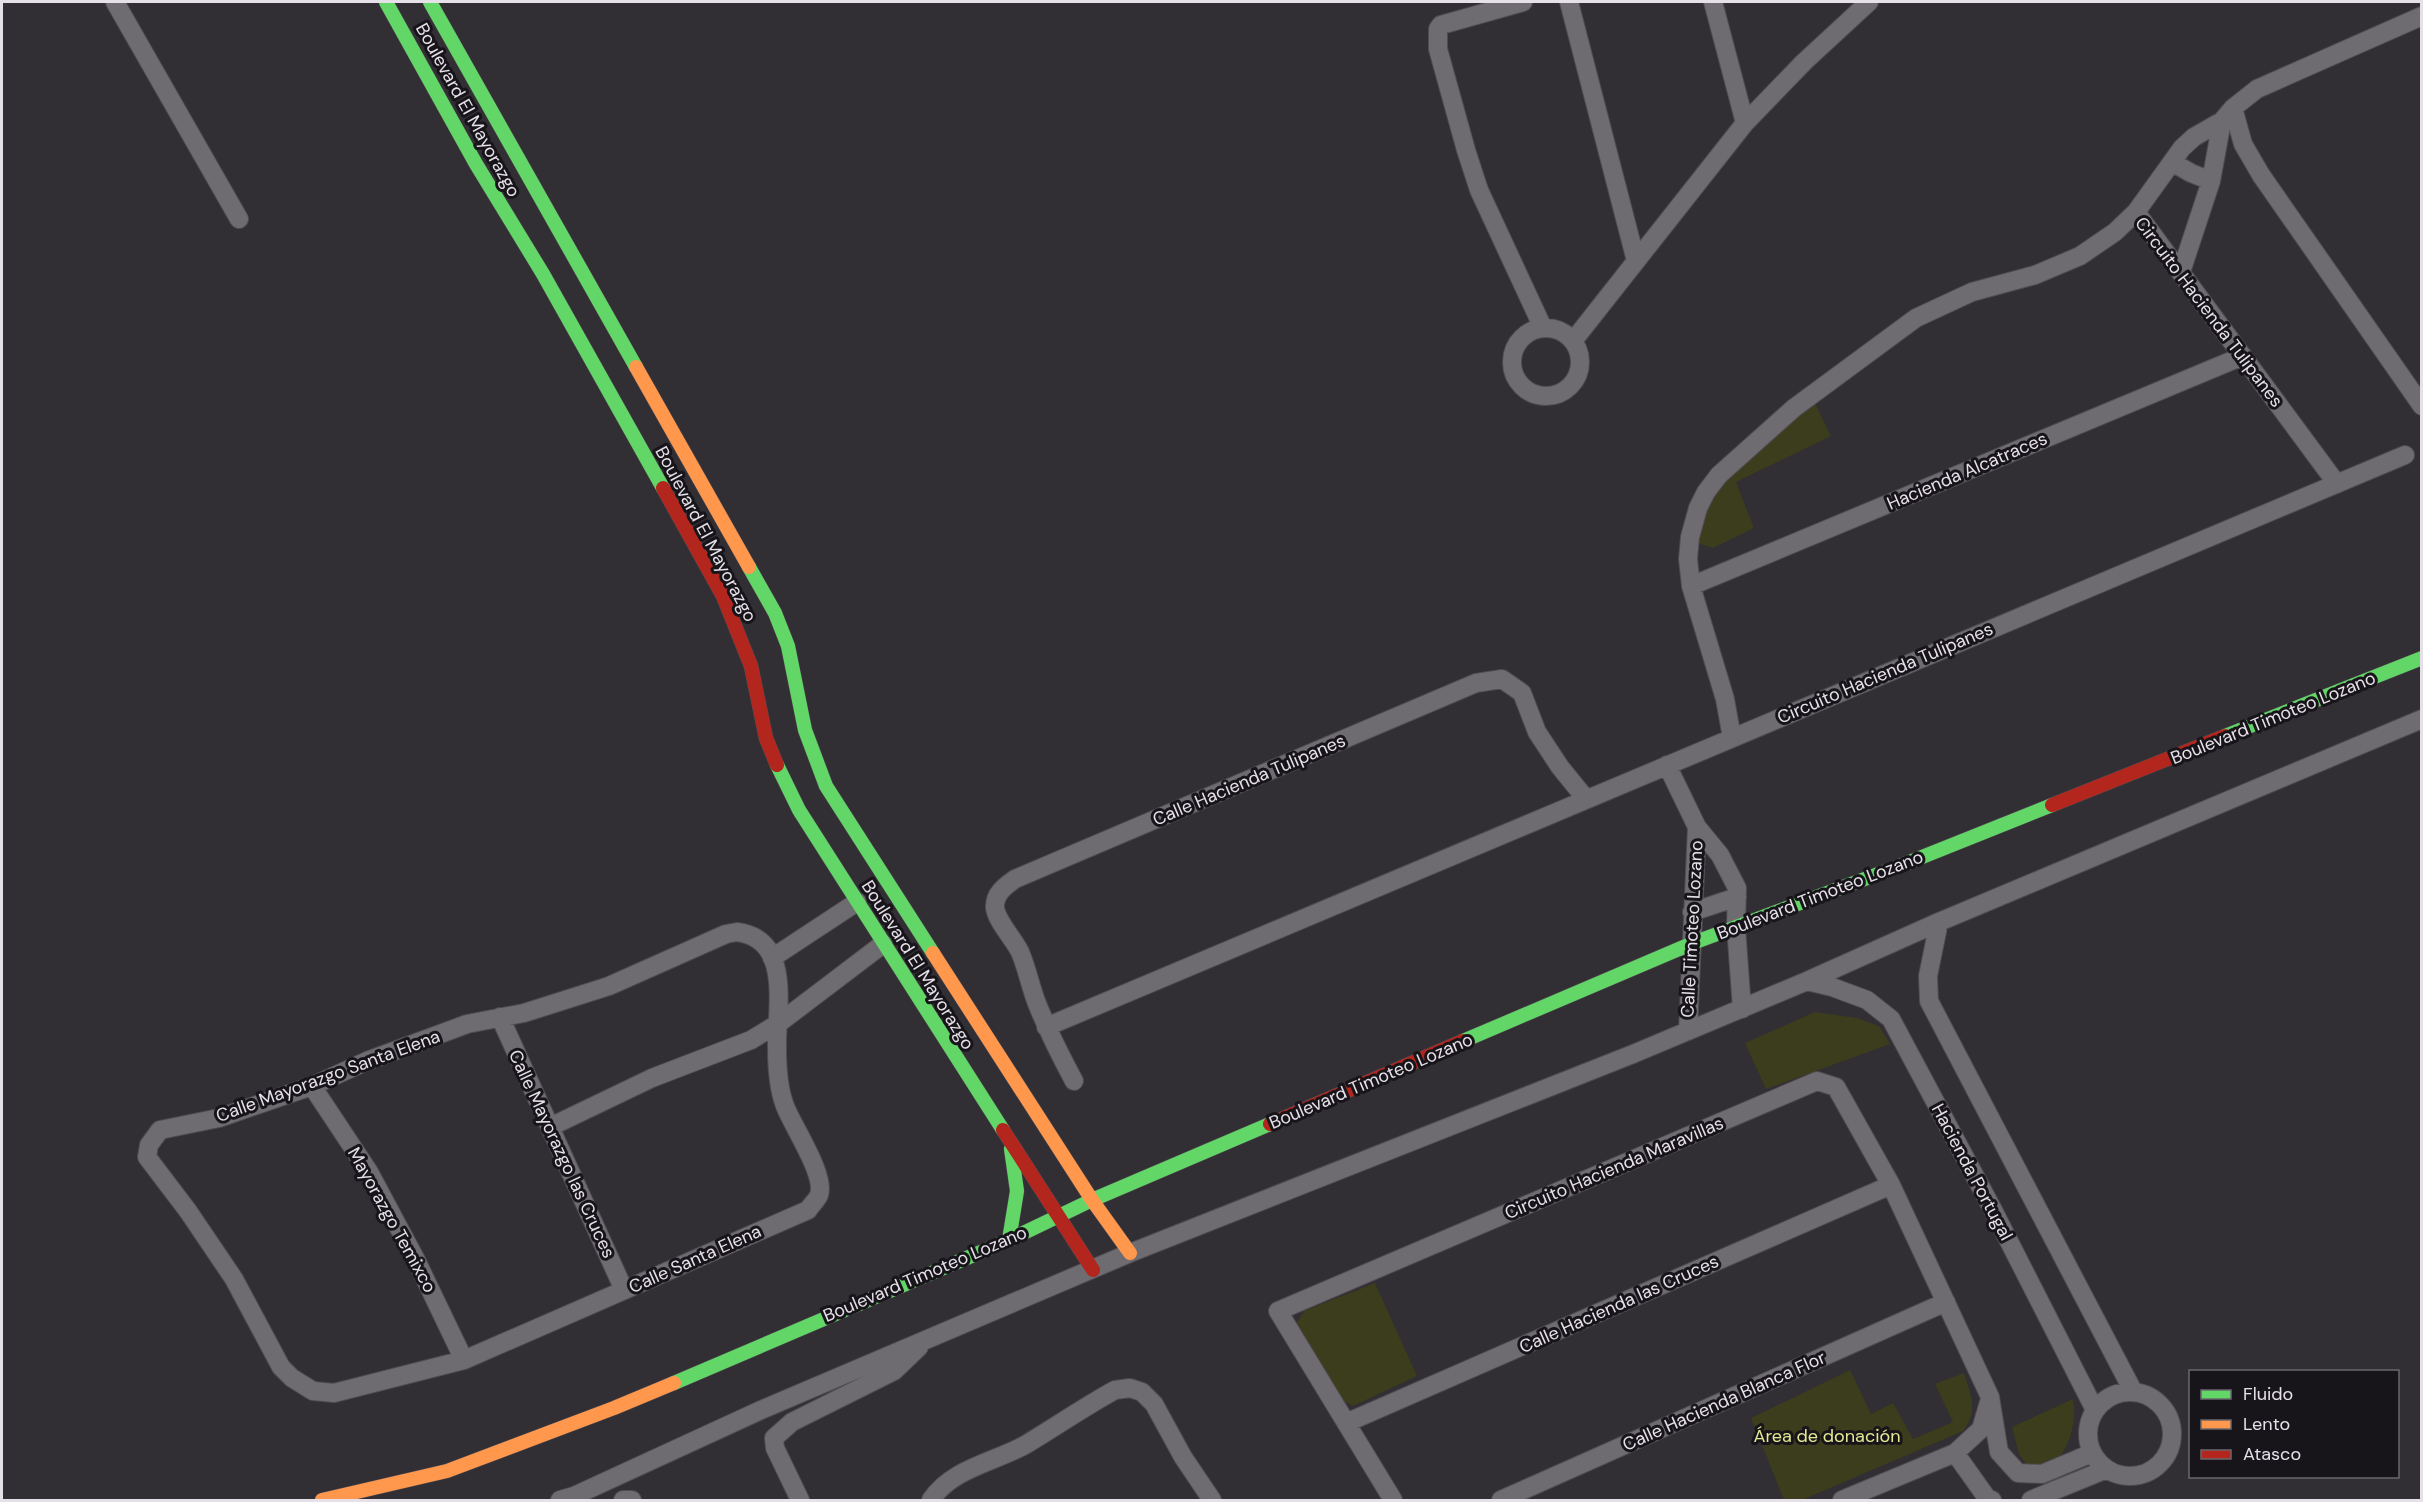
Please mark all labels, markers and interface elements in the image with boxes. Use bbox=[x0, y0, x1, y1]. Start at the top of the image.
street label: Boulevard El Mayorazgo bbox=[410, 19, 526, 201]
street label: Circuito Hacienda Tulipanes bbox=[2130, 212, 2288, 412]
street label: Hacienda Alcatraces bbox=[1883, 426, 2051, 516]
street label: Boulevard El Mayorazgo bbox=[650, 442, 762, 626]
street label: Circuito Hacienda Tulipanes bbox=[1773, 617, 1997, 729]
street label: Boulevard Timoteo Lozano bbox=[2167, 666, 2379, 770]
street label: Calle Hacienda Tulipanes bbox=[1149, 728, 1349, 832]
street label: Calle Timoteo Lozano bbox=[1675, 840, 1709, 1018]
street label: Boulevard Timoteo Lozano bbox=[1713, 845, 1927, 945]
street label: Boulevard El Mayorazgo bbox=[856, 876, 980, 1054]
street label: Calle Mayorazgo Santa Elena bbox=[213, 1024, 443, 1128]
street label: Boulevard Timoteo Lozano bbox=[1266, 1027, 1476, 1135]
street label: Calle Mayorazgo las Cruces bbox=[503, 1046, 621, 1262]
street label: Hacienda Portugal bbox=[1926, 1099, 2018, 1245]
street label: Circuito Hacienda Maravillas bbox=[1501, 1111, 1727, 1225]
street label: Mayorazgo Temixco bbox=[342, 1143, 442, 1297]
street label: Calle Santa Elena bbox=[625, 1219, 765, 1299]
street label: Boulevard Timoteo Lozano bbox=[820, 1220, 1030, 1328]
street label: Calle Hacienda las Cruces bbox=[1515, 1249, 1723, 1359]
street label: Calle Hacienda Blanca Flor bbox=[1619, 1345, 1830, 1457]
legend bbox=[2189, 1370, 2399, 1478]
text: Fluido bbox=[2243, 1382, 2293, 1406]
text: Lento bbox=[2243, 1412, 2290, 1436]
park label: Área de donación bbox=[1753, 1424, 1901, 1448]
text: Atasco bbox=[2243, 1442, 2301, 1466]

